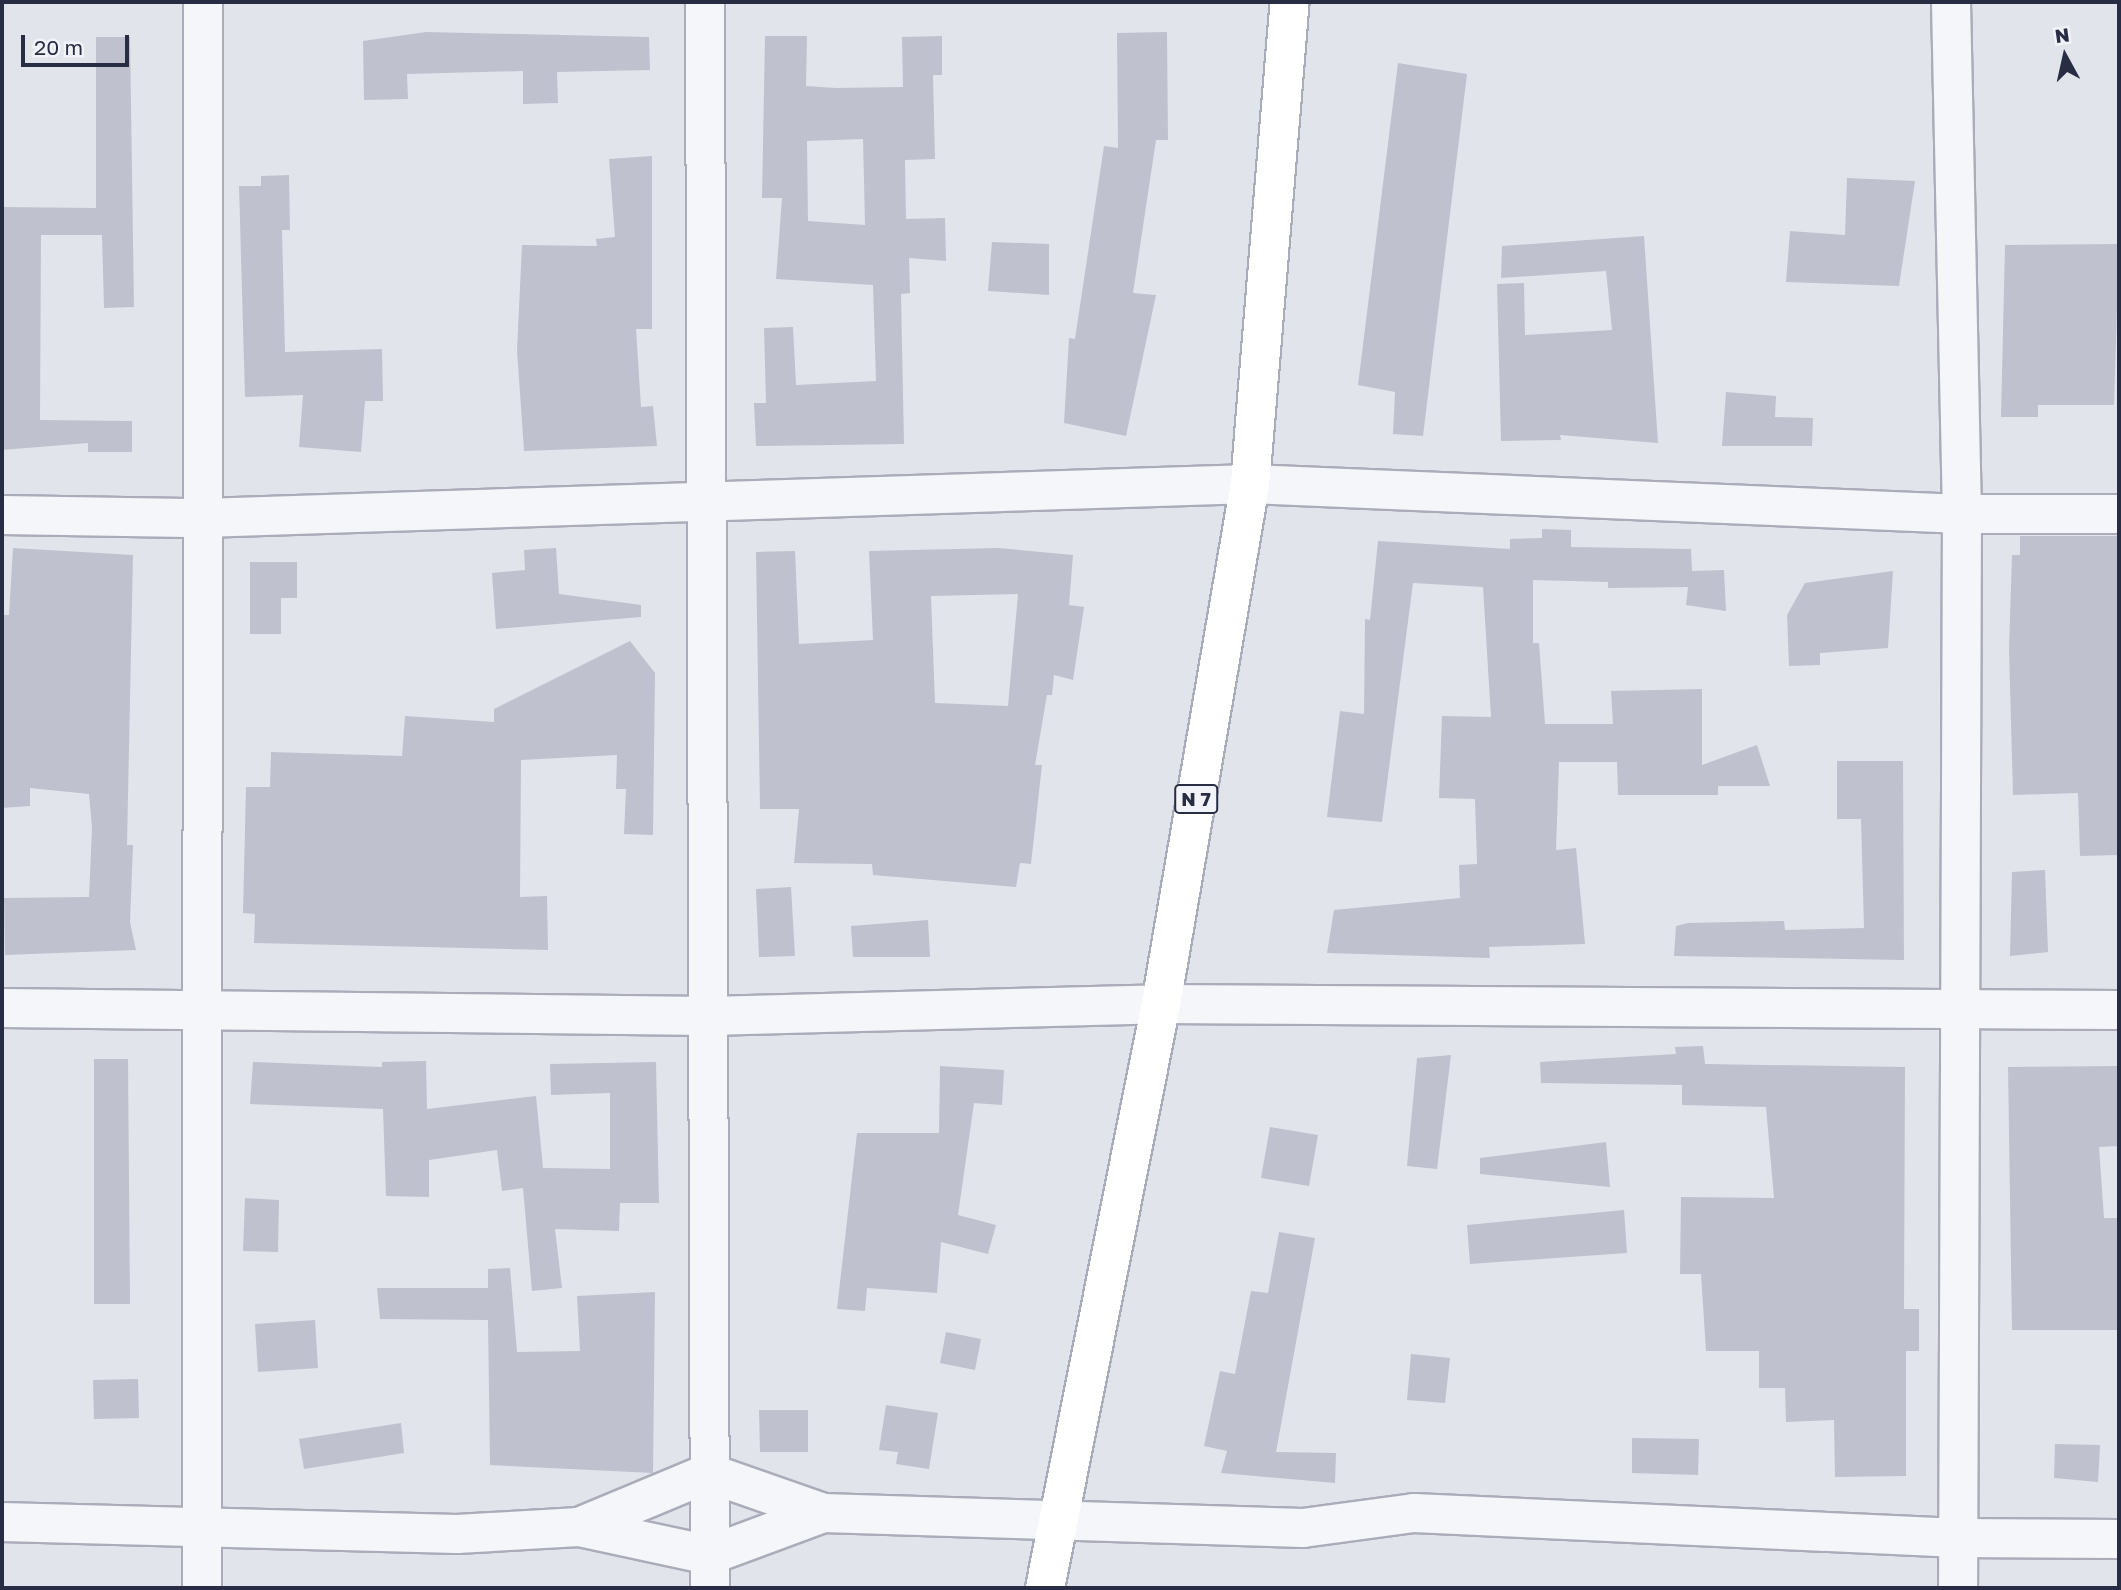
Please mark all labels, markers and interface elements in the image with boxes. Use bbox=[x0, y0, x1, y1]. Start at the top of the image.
scale bar bbox=[24, 21, 133, 65]
north arrow bbox=[2030, 21, 2100, 91]
text: N bbox=[2053, 22, 2071, 47]
text: 20 m bbox=[34, 34, 83, 60]
road number: N 7 bbox=[1173, 784, 1219, 814]

